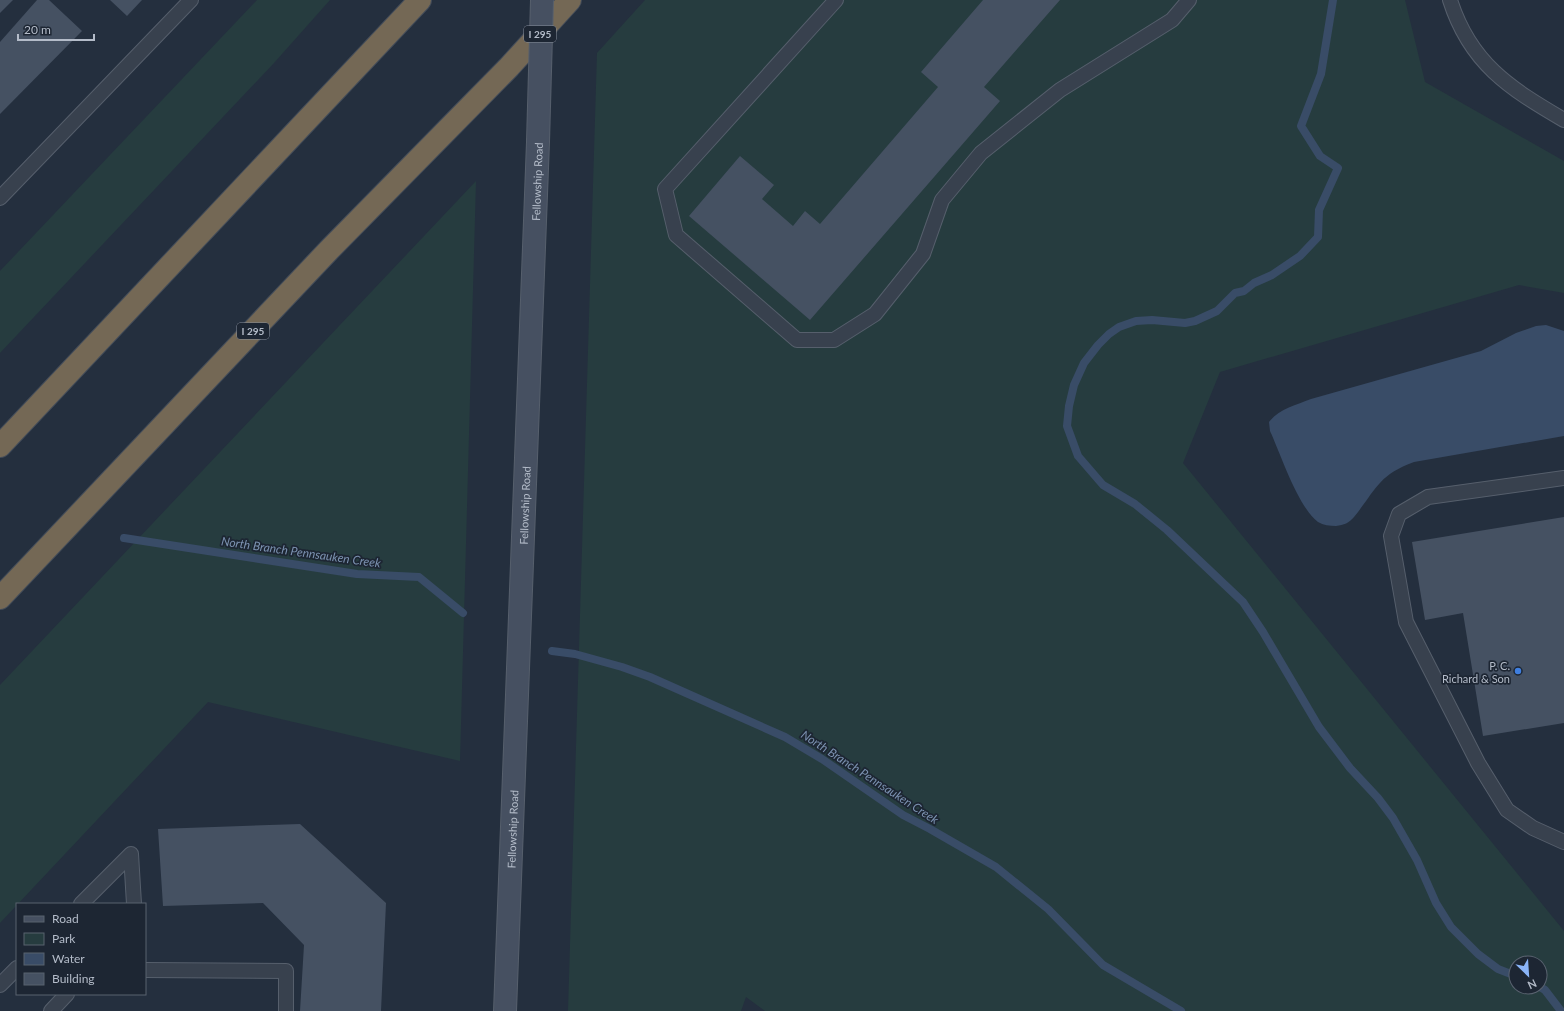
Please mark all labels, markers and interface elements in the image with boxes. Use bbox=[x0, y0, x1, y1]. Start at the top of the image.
scale bar bbox=[18, 16, 94, 42]
text: 20 m bbox=[24, 22, 51, 37]
road number: I 295 bbox=[524, 26, 556, 42]
street label: Fellowship Road bbox=[529, 142, 544, 221]
road number: I 295 bbox=[237, 323, 269, 339]
street label: Fellowship Road bbox=[516, 466, 532, 545]
water label: North Branch Pennsauken Creek bbox=[220, 533, 382, 571]
place label: P. C. Richard & Son bbox=[1442, 659, 1510, 685]
marker: P. C. Richard & Son bbox=[1513, 666, 1523, 676]
water label: North Branch Pennsauken Creek bbox=[798, 727, 942, 827]
street label: Fellowship Road bbox=[504, 790, 520, 869]
legend bbox=[16, 903, 146, 995]
text: Road bbox=[52, 911, 79, 926]
text: Park bbox=[52, 931, 76, 946]
text: Water bbox=[52, 951, 85, 966]
north arrow bbox=[1508, 955, 1548, 995]
text: Building bbox=[52, 971, 95, 986]
text: N bbox=[1526, 977, 1539, 992]

